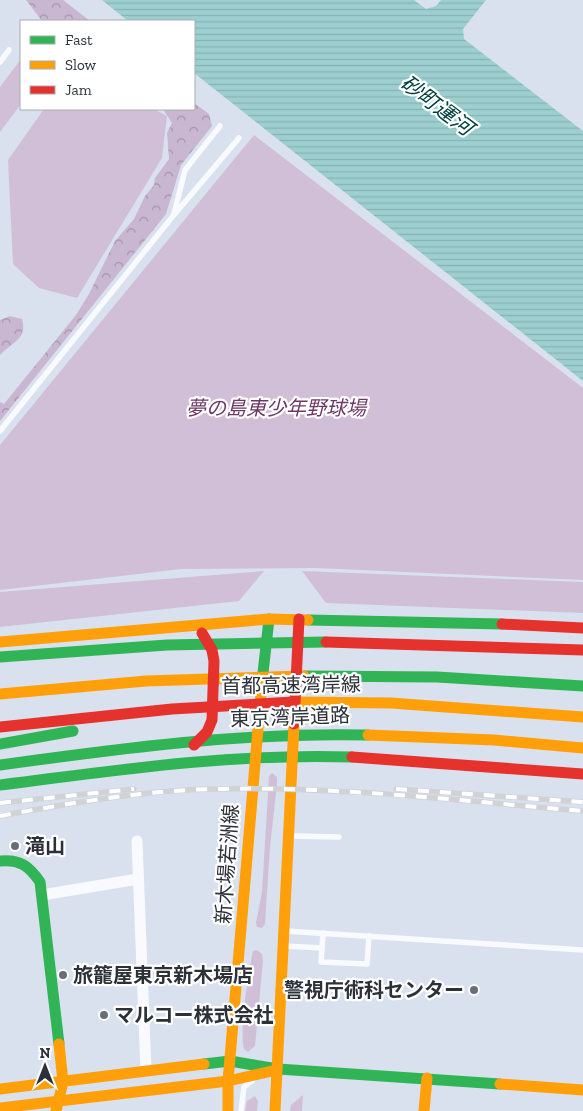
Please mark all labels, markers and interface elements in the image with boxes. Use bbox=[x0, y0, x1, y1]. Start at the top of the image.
legend bbox=[20, 20, 195, 110]
text: Fast bbox=[65, 31, 93, 49]
text: Slow bbox=[65, 56, 97, 74]
water label: 砂町運河 bbox=[396, 70, 481, 143]
text: Jam bbox=[65, 81, 92, 99]
park label: 夢の島東少年野球場 bbox=[186, 396, 368, 420]
street label: 首都高速湾岸線 bbox=[221, 672, 361, 698]
street label: 東京湾岸道路 bbox=[230, 703, 350, 731]
street label: 新木場若洲線 bbox=[211, 803, 243, 925]
place label: 滝山 bbox=[25, 834, 65, 858]
marker: 滝山 bbox=[9, 840, 21, 852]
place label: 旅籠屋東京新木場店 bbox=[73, 963, 253, 987]
marker: 旅籠屋東京新木場店 bbox=[57, 969, 69, 981]
place label: 警視庁術科センター bbox=[284, 978, 464, 1002]
marker: 警視庁術科センター bbox=[468, 984, 480, 996]
place label: マルコー株式会社 bbox=[114, 1003, 274, 1027]
marker: マルコー株式会社 bbox=[98, 1009, 110, 1021]
north arrow bbox=[20, 1041, 70, 1091]
text: N bbox=[40, 1045, 51, 1062]

